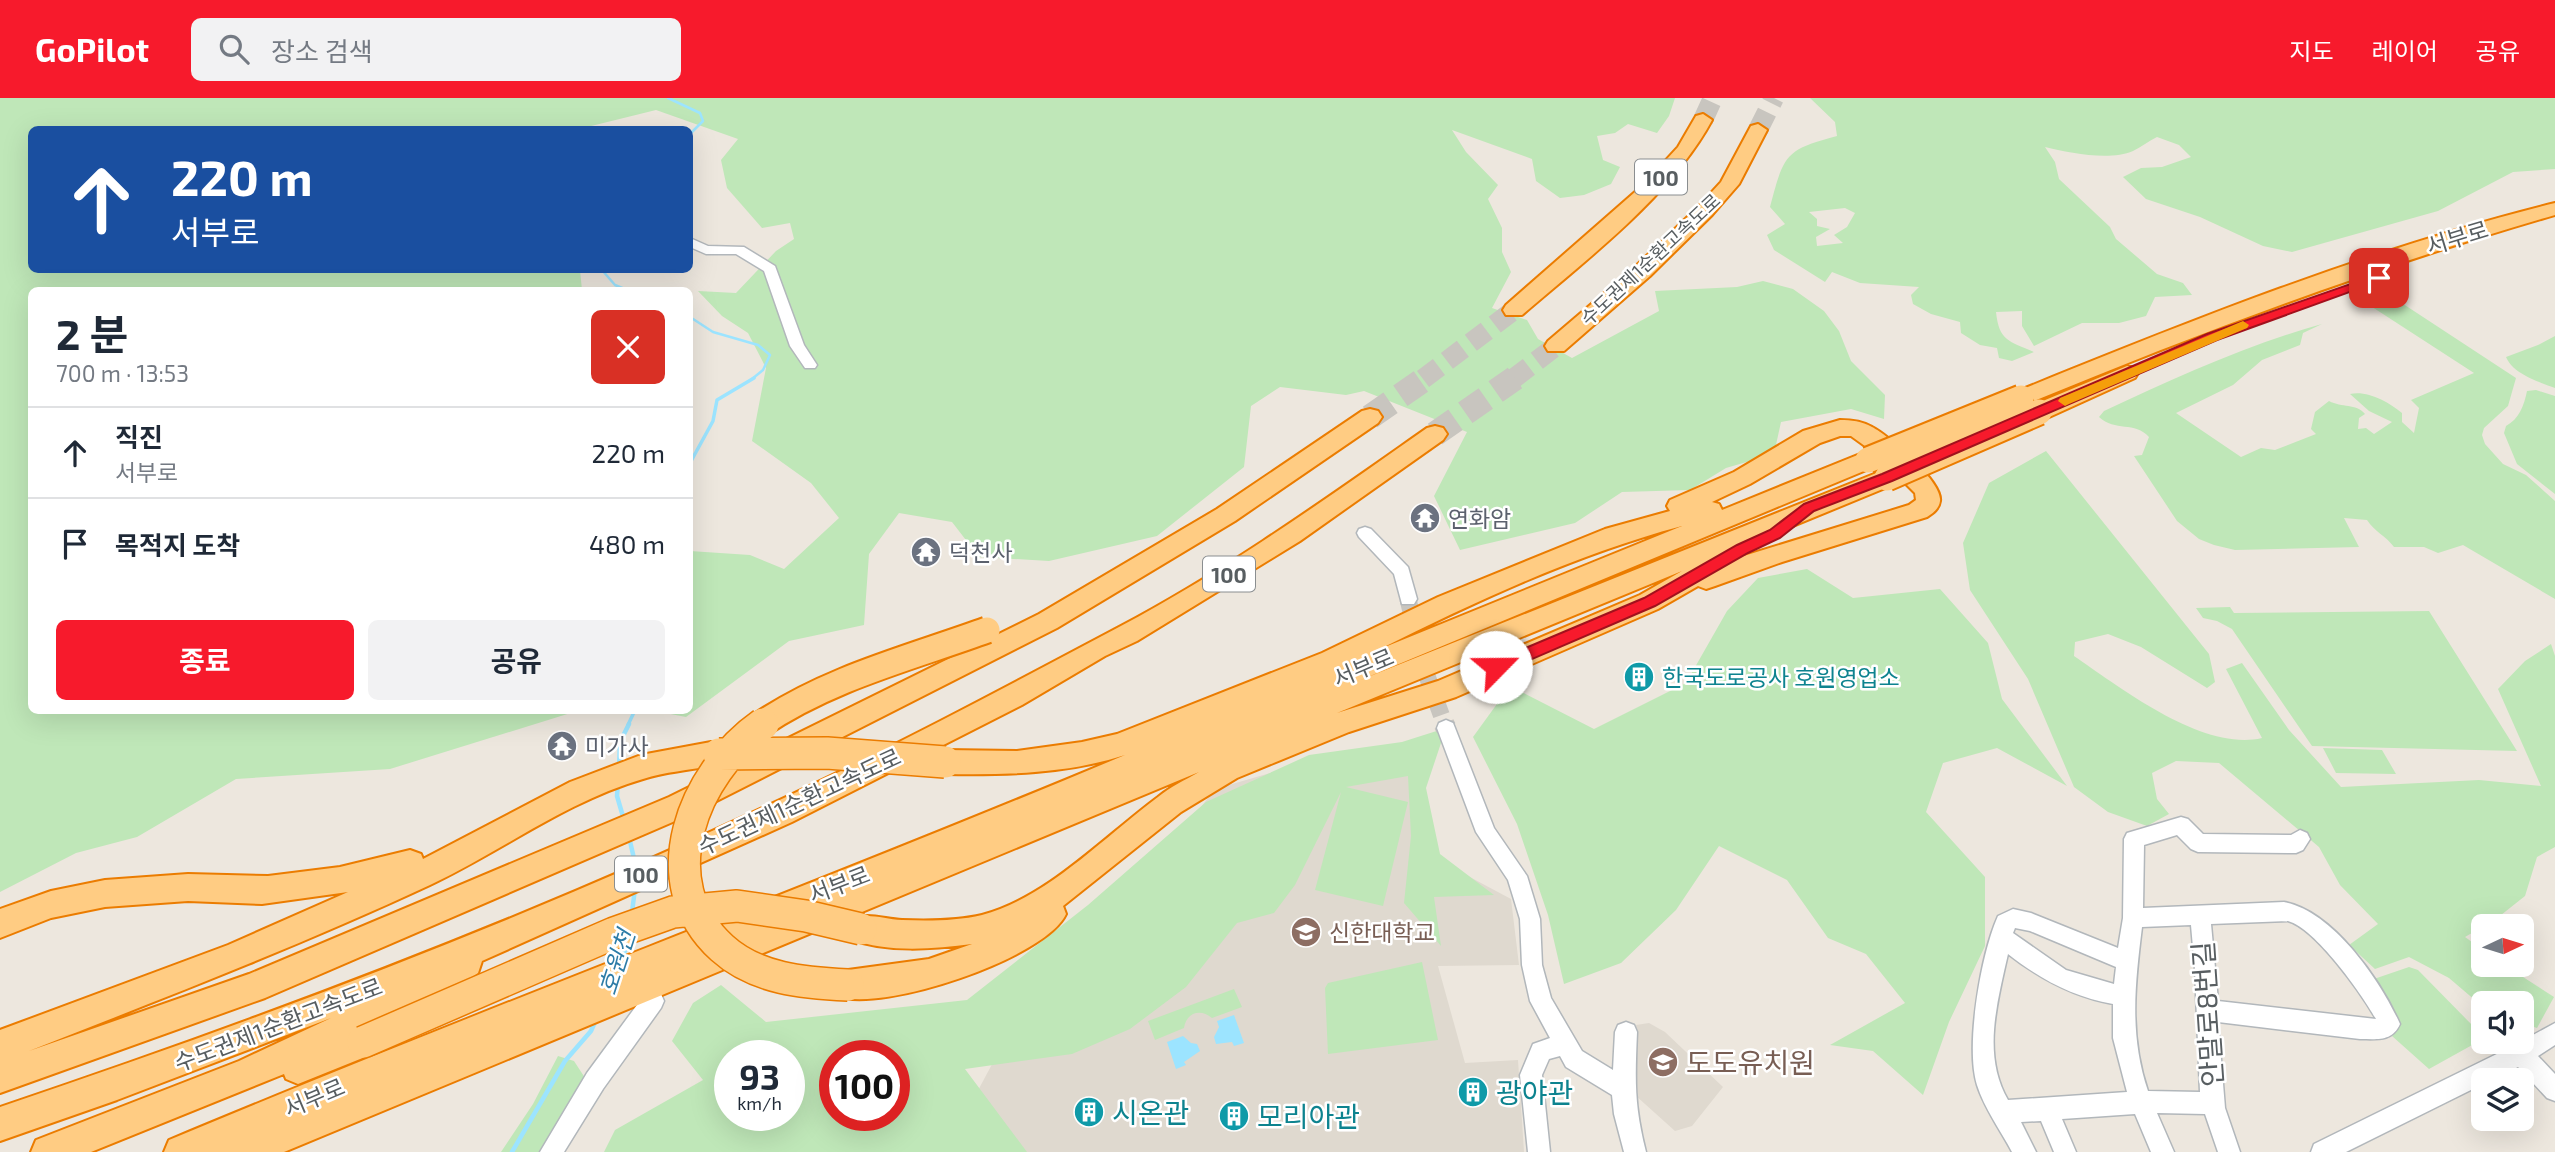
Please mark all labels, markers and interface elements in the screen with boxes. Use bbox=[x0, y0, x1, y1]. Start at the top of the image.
search box bbox=[191, 18, 681, 81]
text: GoPilot bbox=[35, 29, 149, 69]
icon: search bbox=[215, 30, 253, 68]
text: 장소 검색 bbox=[271, 35, 373, 66]
text: 지도 bbox=[2289, 36, 2334, 65]
text: 레이어 bbox=[2372, 36, 2438, 65]
text: 공유 bbox=[2476, 36, 2520, 65]
text: 220 m bbox=[171, 147, 313, 206]
icon: ahead bbox=[56, 154, 147, 245]
road number: 100 bbox=[1635, 160, 1687, 194]
street label: 수도권제1순환고속도로 bbox=[1575, 188, 1725, 330]
text: 서부로 bbox=[171, 212, 259, 250]
street label: 서부로 bbox=[2423, 214, 2491, 260]
pin bbox=[2349, 248, 2409, 308]
icon: arrive bbox=[2360, 259, 2398, 297]
text: 2 분 bbox=[56, 308, 128, 358]
button: close bbox=[591, 310, 665, 384]
text: 700 m · 13:53 bbox=[56, 359, 189, 387]
text: 직진 bbox=[115, 421, 163, 452]
icon: ahead bbox=[56, 434, 94, 472]
text: 220 m bbox=[592, 437, 665, 468]
text: 서부로 bbox=[115, 458, 178, 486]
temple icon: 연화암 bbox=[1408, 501, 1442, 535]
place label: 연화암 bbox=[1448, 504, 1511, 532]
icon: arrive bbox=[56, 525, 94, 563]
text: 480 m bbox=[589, 528, 665, 559]
text: 목적지 도착 bbox=[115, 529, 240, 560]
temple icon: 덕천사 bbox=[909, 535, 943, 569]
place label: 덕천사 bbox=[949, 538, 1012, 566]
road number: 100 bbox=[1203, 556, 1255, 592]
button: 종료 bbox=[56, 620, 354, 700]
button: 공유 bbox=[368, 620, 665, 700]
position arrow bbox=[1459, 630, 1533, 704]
street label: 서부로 bbox=[1328, 642, 1398, 692]
building icon: 한국도로공사 호원영업소 bbox=[1622, 660, 1656, 694]
place label: 한국도로공사 호원영업소 bbox=[1662, 663, 1900, 691]
temple icon: 미가사 bbox=[545, 729, 579, 763]
place label: 미가사 bbox=[585, 732, 648, 760]
street label: 수도권제1순환고속도로 bbox=[693, 742, 905, 860]
road number: 100 bbox=[615, 856, 667, 892]
street label: 서부로 bbox=[804, 860, 874, 908]
north arrow bbox=[2471, 914, 2534, 976]
map controls bbox=[2471, 914, 2534, 1131]
school or university icon: 신한대학교 bbox=[1289, 915, 1323, 949]
place label: 신한대학교 bbox=[1329, 918, 1435, 946]
water label: 호원천 bbox=[592, 923, 641, 998]
street label: 안말로8번길 bbox=[2185, 940, 2229, 1088]
street label: 수도권제1순환고속도로 bbox=[170, 971, 386, 1077]
button: sound bbox=[2471, 991, 2534, 1054]
speed limit sign: 100 bbox=[819, 1040, 910, 1131]
school or university icon: 도도유치원 bbox=[1646, 1045, 1680, 1079]
place label: 도도유치원 bbox=[1686, 1045, 1815, 1079]
text: 93 bbox=[739, 1055, 780, 1097]
button: layers bbox=[2471, 1068, 2534, 1131]
street label: 서부로 bbox=[279, 1072, 349, 1122]
building icon: 광야관 bbox=[1456, 1075, 1490, 1109]
place label: 광야관 bbox=[1496, 1075, 1573, 1109]
text: km/h bbox=[737, 1092, 782, 1114]
building icon: 시온관 bbox=[1072, 1095, 1106, 1129]
place label: 시온관 bbox=[1112, 1095, 1189, 1129]
building icon: 모리아관 bbox=[1217, 1099, 1251, 1133]
place label: 모리아관 bbox=[1257, 1099, 1360, 1133]

